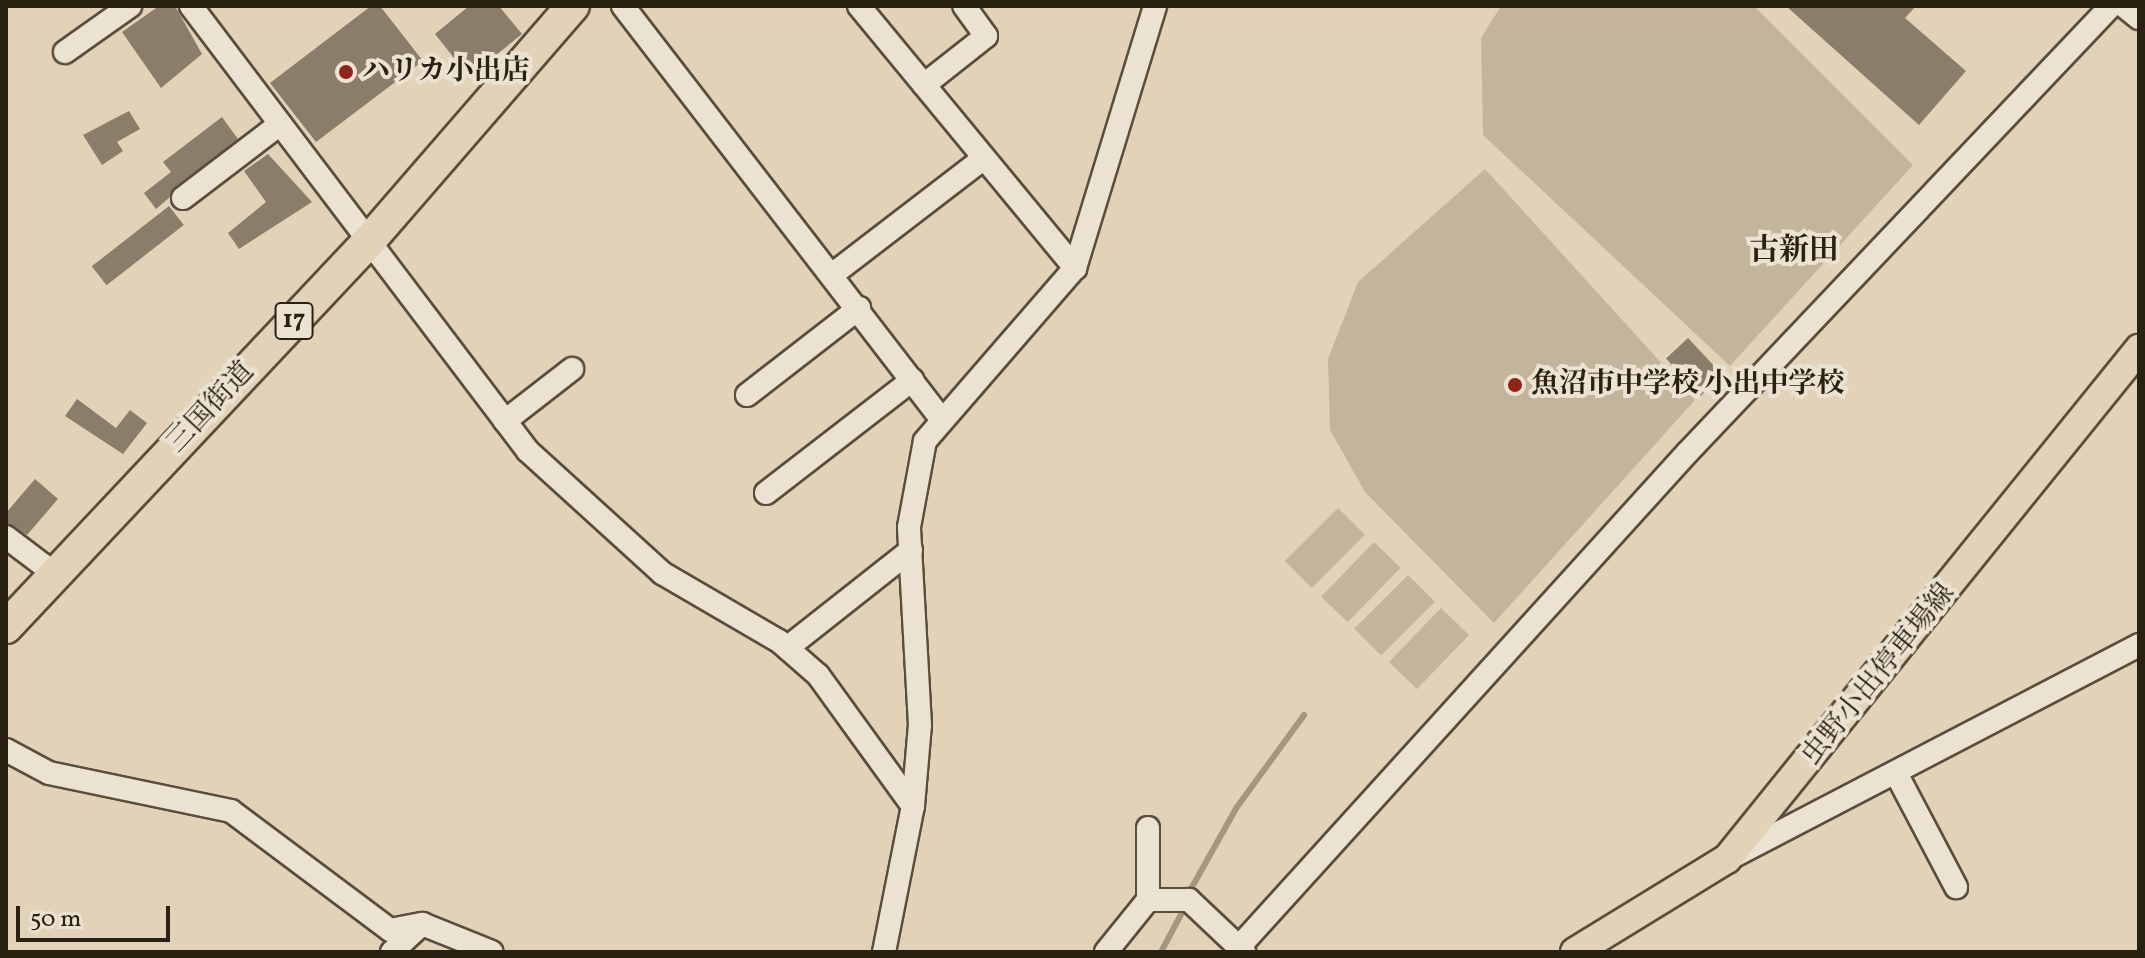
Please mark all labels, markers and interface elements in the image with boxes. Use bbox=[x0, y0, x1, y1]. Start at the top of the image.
place label: ハリカ小出店 bbox=[362, 55, 530, 89]
marker: ハリカ小出店 bbox=[337, 63, 355, 81]
district label: 古新田 bbox=[1749, 233, 1839, 269]
road number: 17 bbox=[274, 299, 314, 343]
street label: 三国街道 bbox=[161, 356, 261, 460]
place label: 魚沼市中学校 小出中学校 bbox=[1531, 368, 1845, 402]
marker: 魚沼市中学校 小出中学校 bbox=[1506, 376, 1524, 394]
street label: 虫野小出停車場線 bbox=[1795, 577, 1963, 773]
scale bar bbox=[20, 890, 174, 940]
text: 50 m bbox=[30, 903, 82, 937]

